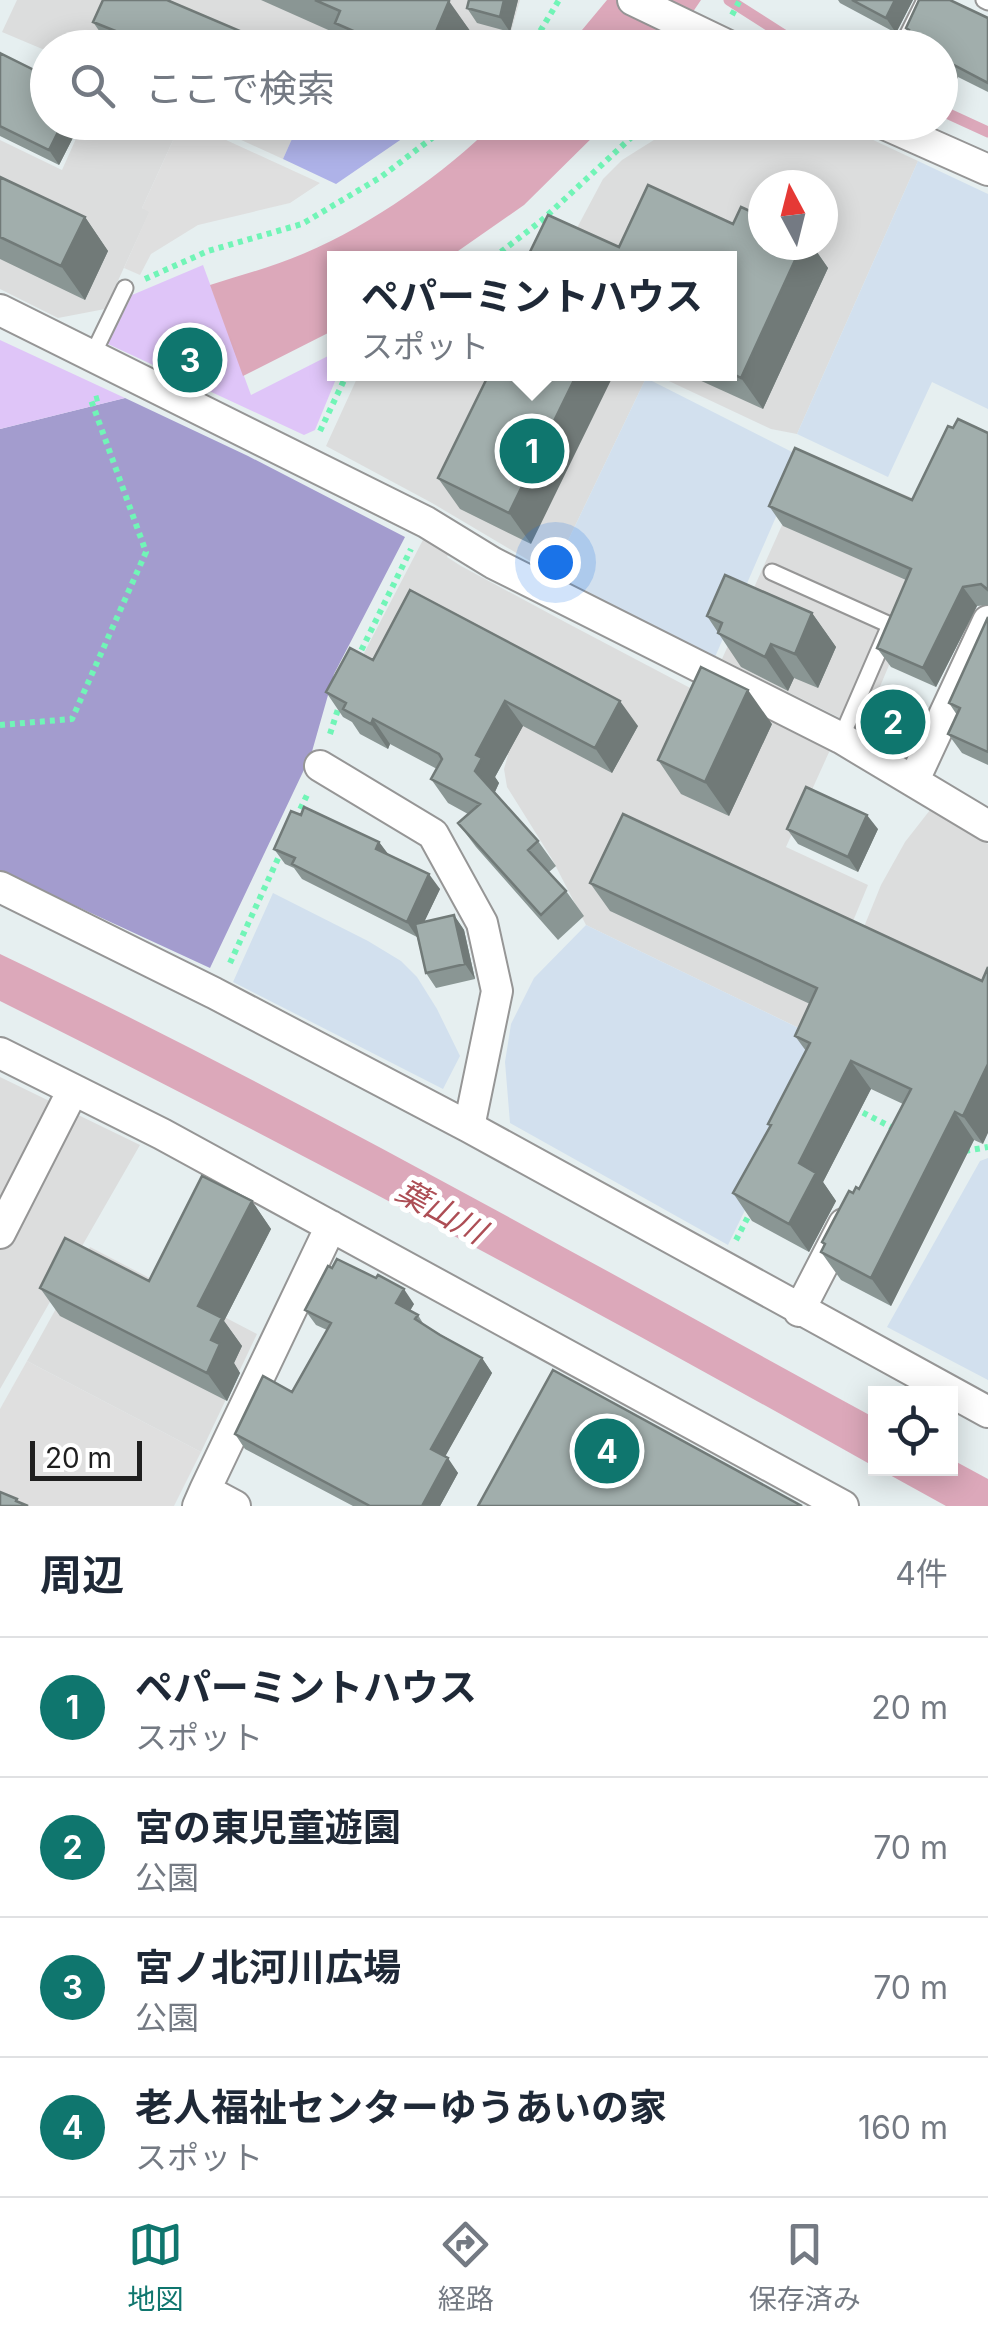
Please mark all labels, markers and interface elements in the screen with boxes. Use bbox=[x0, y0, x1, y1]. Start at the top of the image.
search box bbox=[30, 30, 958, 140]
icon: search bbox=[65, 58, 120, 113]
text: ここで検索 bbox=[145, 65, 335, 111]
north arrow bbox=[748, 170, 838, 260]
popup bbox=[327, 251, 737, 381]
text: ペパーミントハウス bbox=[361, 273, 703, 319]
pin: 3 bbox=[158, 322, 222, 398]
text: スポット bbox=[361, 327, 489, 366]
pin: 1 bbox=[500, 414, 564, 488]
your location bbox=[530, 537, 581, 588]
pin: 2 bbox=[860, 684, 926, 760]
water label: 葉山川 bbox=[390, 1171, 495, 1253]
map controls bbox=[868, 1386, 958, 1476]
button: locate bbox=[868, 1386, 958, 1476]
pin: 4 bbox=[574, 1414, 640, 1488]
scale bar bbox=[30, 1436, 142, 1480]
text: 20 m bbox=[45, 1441, 112, 1475]
text: 周辺 bbox=[40, 1549, 124, 1600]
text: 4件 bbox=[895, 1554, 948, 1593]
text: ペパーミントハウス bbox=[135, 1664, 477, 1710]
text: 1 bbox=[66, 1688, 79, 1727]
text: 20 m bbox=[871, 1688, 948, 1727]
text: スポット bbox=[135, 1718, 263, 1757]
text: 宮の東児童遊園 bbox=[135, 1804, 401, 1850]
text: 2 bbox=[62, 1828, 83, 1867]
text: 70 m bbox=[873, 1828, 948, 1867]
text: 公園 bbox=[135, 1858, 199, 1897]
text: 宮ノ北河川広場 bbox=[135, 1944, 401, 1990]
text: 3 bbox=[62, 1968, 83, 2007]
text: 70 m bbox=[873, 1968, 948, 2007]
text: 公園 bbox=[135, 1998, 199, 2037]
text: 老人福祉センターゆうあいの家 bbox=[135, 2084, 667, 2130]
text: 4 bbox=[62, 2108, 83, 2147]
text: 160 m bbox=[858, 2108, 948, 2147]
text: スポット bbox=[135, 2138, 263, 2177]
tab: 地図 bbox=[127, 2217, 183, 2317]
tab: 経路 bbox=[438, 2217, 494, 2317]
tab: 保存済み bbox=[749, 2217, 861, 2317]

